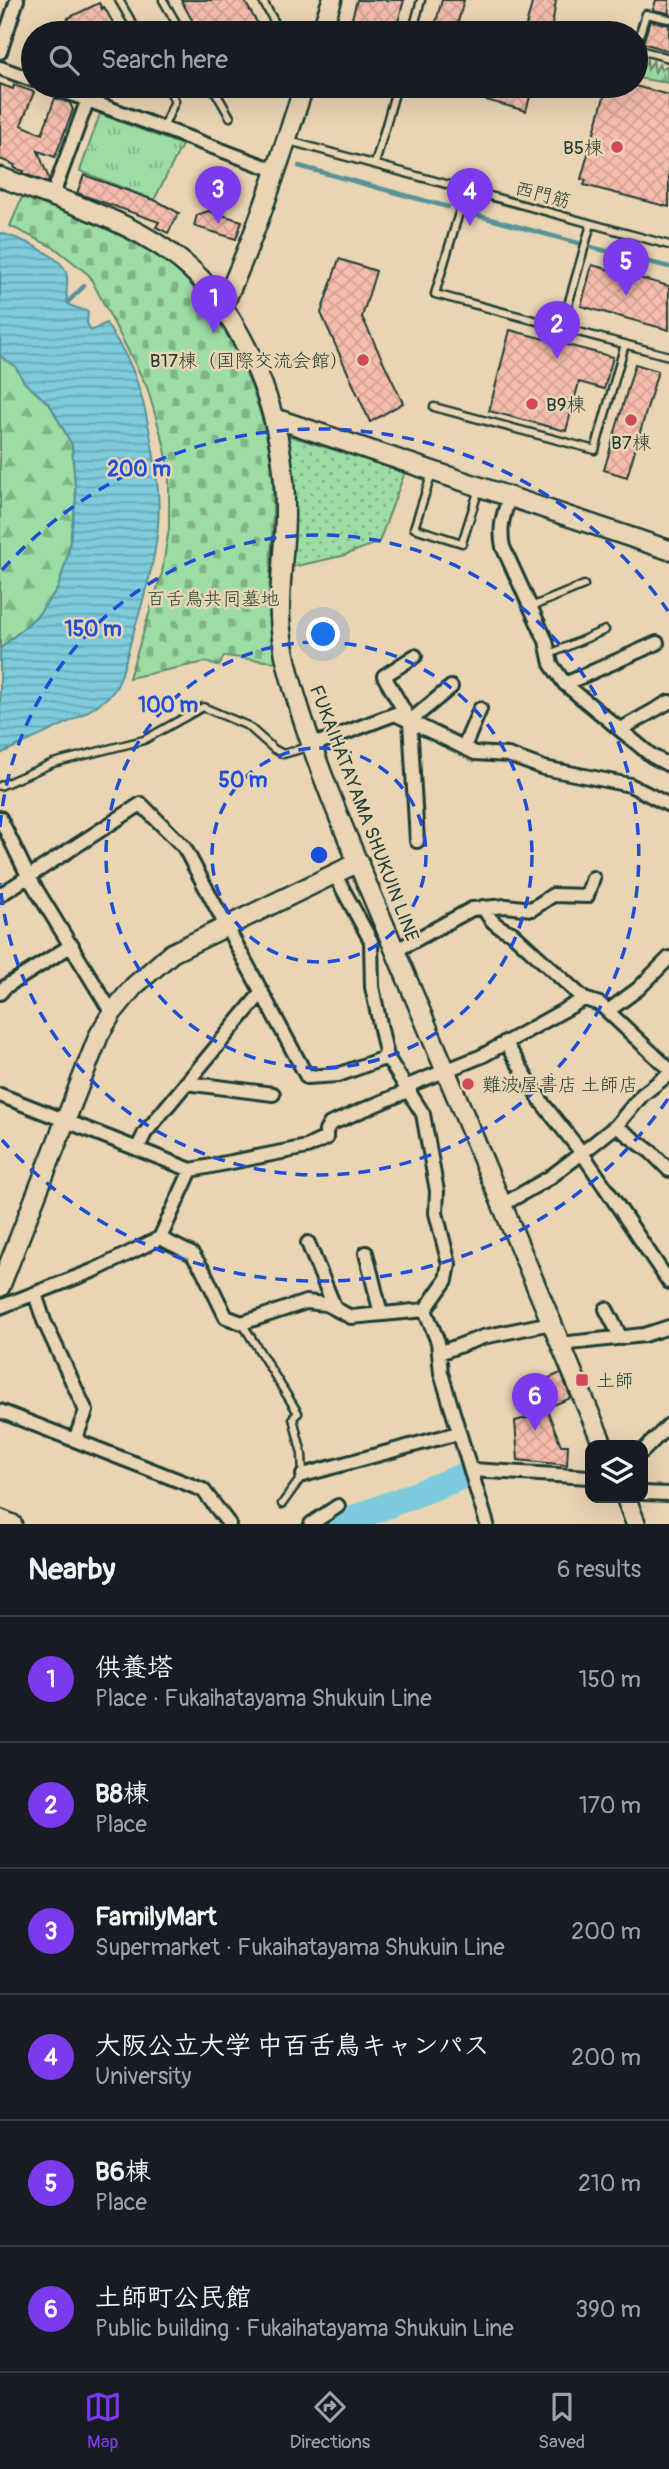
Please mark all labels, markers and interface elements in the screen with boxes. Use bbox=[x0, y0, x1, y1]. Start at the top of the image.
search box bbox=[21, 21, 648, 98]
icon: search bbox=[45, 41, 83, 79]
text: Search here bbox=[101, 44, 228, 76]
place label: B5棟 bbox=[563, 136, 603, 160]
marker: B5棟 bbox=[609, 139, 625, 155]
pin: 3 bbox=[195, 166, 241, 224]
pin: 4 bbox=[447, 168, 493, 226]
street label: 西門筋 bbox=[512, 176, 573, 214]
pin: 5 bbox=[603, 238, 649, 296]
pin: 1 bbox=[191, 275, 237, 333]
pin: 2 bbox=[534, 301, 580, 359]
place label: B17棟（国際交流会館） bbox=[150, 349, 349, 373]
marker: B17棟（国際交流会館） bbox=[355, 352, 371, 368]
place label: B9棟 bbox=[546, 393, 586, 417]
marker: B9棟 bbox=[524, 396, 540, 412]
marker: B7棟 bbox=[623, 412, 639, 428]
place label: B7棟 bbox=[611, 431, 651, 455]
text: 200 m bbox=[107, 456, 171, 483]
park label: 百舌鳥共同墓地 bbox=[146, 587, 280, 611]
text: 150 m bbox=[64, 616, 122, 643]
your location bbox=[306, 617, 340, 651]
street label: FUKAIHATAYAMA SHUKUIN LINE bbox=[304, 682, 424, 945]
text: 100 m bbox=[138, 692, 198, 719]
text: 50 m bbox=[219, 767, 268, 794]
centre of rings bbox=[307, 843, 331, 867]
place label: 難波屋書店 土師店 bbox=[482, 1073, 638, 1097]
marker: 難波屋書店 土師店 bbox=[460, 1076, 476, 1092]
place label: 土師 bbox=[596, 1369, 634, 1393]
marker: 土師 bbox=[574, 1372, 590, 1388]
pin: 6 bbox=[512, 1373, 558, 1431]
map controls bbox=[585, 1440, 648, 1503]
button: layers bbox=[585, 1440, 648, 1503]
text: Nearby bbox=[28, 1551, 115, 1588]
text: 6 results bbox=[557, 1555, 641, 1584]
text: 供養塔 bbox=[95, 1652, 173, 1684]
text: 1 bbox=[47, 1665, 56, 1694]
text: 150 m bbox=[578, 1665, 641, 1694]
text: Place · Fukaihatayama Shukuin Line bbox=[95, 1684, 431, 1713]
text: B8棟 bbox=[95, 1778, 149, 1810]
text: 2 bbox=[45, 1791, 57, 1820]
text: 170 m bbox=[579, 1791, 641, 1820]
text: Place bbox=[95, 1810, 147, 1839]
text: FamilyMart bbox=[95, 1901, 217, 1933]
text: 3 bbox=[45, 1917, 57, 1946]
text: 200 m bbox=[571, 1917, 641, 1946]
text: Supermarket · Fukaihatayama Shukuin Line bbox=[95, 1933, 505, 1962]
text: 大阪公立大学 中百舌鳥キャンパス bbox=[95, 2030, 490, 2062]
text: 4 bbox=[44, 2043, 58, 2072]
text: 200 m bbox=[571, 2043, 641, 2072]
text: University bbox=[95, 2062, 191, 2091]
text: B6棟 bbox=[95, 2156, 151, 2188]
text: 5 bbox=[45, 2169, 57, 2198]
text: 210 m bbox=[578, 2169, 641, 2198]
text: Place bbox=[95, 2188, 147, 2217]
text: 土師町公民館 bbox=[95, 2282, 251, 2314]
text: 6 bbox=[44, 2295, 58, 2324]
text: 390 m bbox=[575, 2295, 641, 2324]
text: Public building · Fukaihatayama Shukuin Line bbox=[95, 2314, 514, 2343]
tab: Map bbox=[84, 2388, 122, 2454]
tab: Directions bbox=[290, 2388, 370, 2454]
tab: Saved bbox=[538, 2388, 585, 2454]

